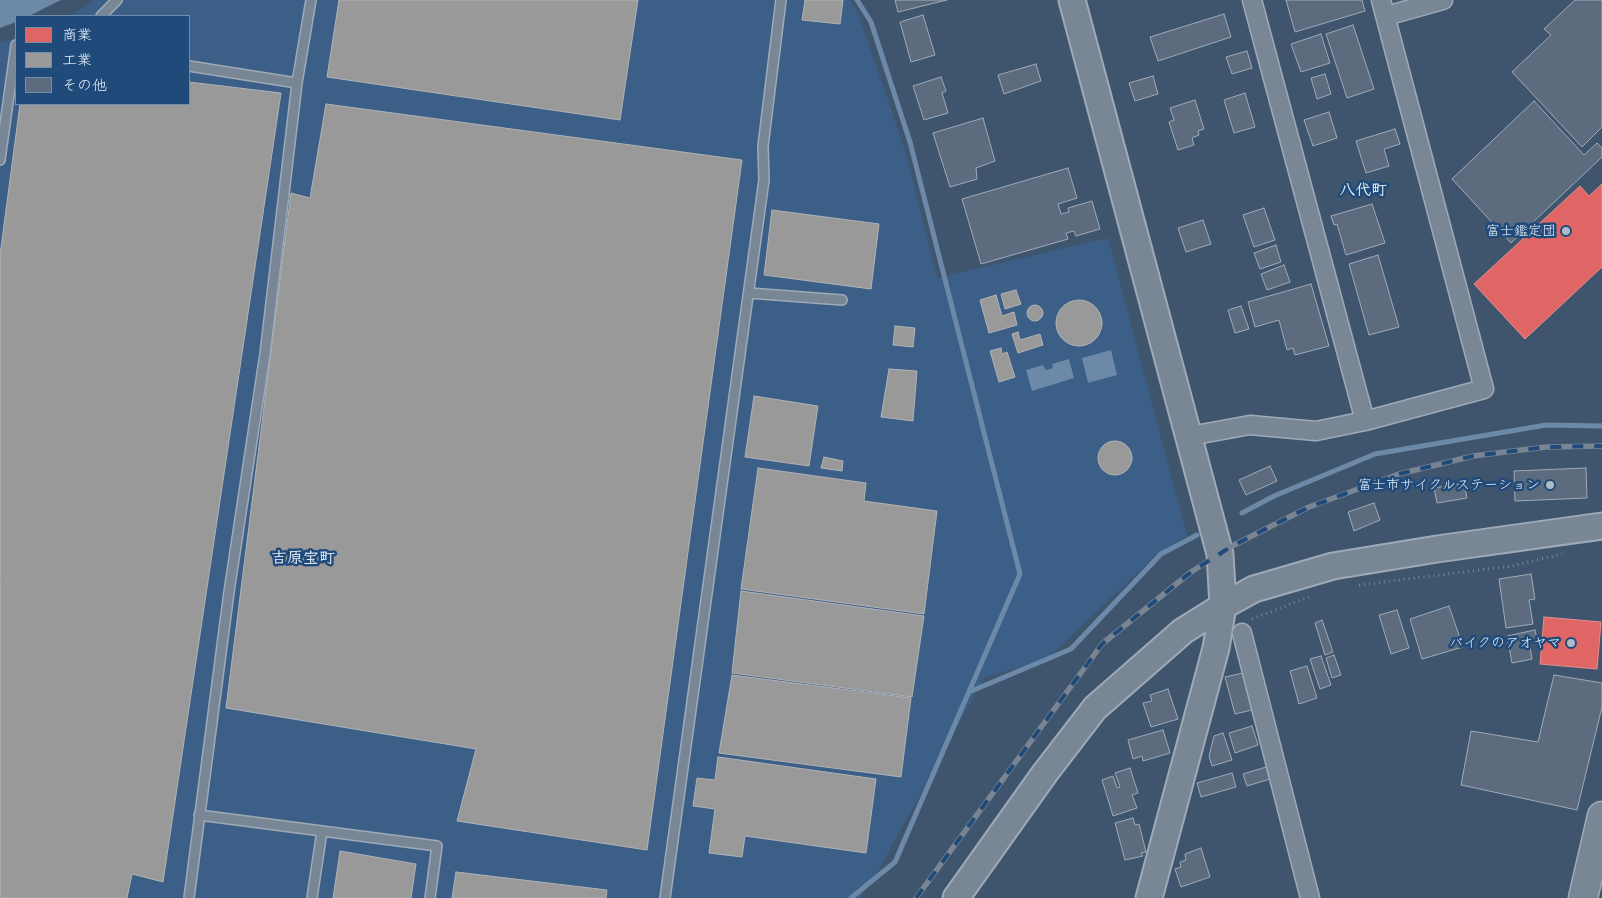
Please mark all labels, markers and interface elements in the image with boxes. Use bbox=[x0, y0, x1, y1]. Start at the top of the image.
legend bbox=[15, 15, 190, 105]
text: 商業 bbox=[62, 22, 92, 48]
text: 工業 bbox=[62, 47, 92, 73]
text: その他 bbox=[62, 72, 107, 98]
district label: 八代町 bbox=[1339, 181, 1387, 201]
place label: 富士鑑定団 bbox=[1486, 223, 1556, 239]
marker: 富士鑑定団 bbox=[1560, 225, 1572, 237]
place label: 富士市サイクルステーション bbox=[1358, 477, 1540, 493]
marker: 富士市サイクルステーション bbox=[1544, 479, 1556, 491]
district label: 吉原宝町 bbox=[271, 549, 335, 569]
place label: バイクのアオヤマ bbox=[1449, 635, 1561, 651]
marker: バイクのアオヤマ bbox=[1565, 637, 1577, 649]

